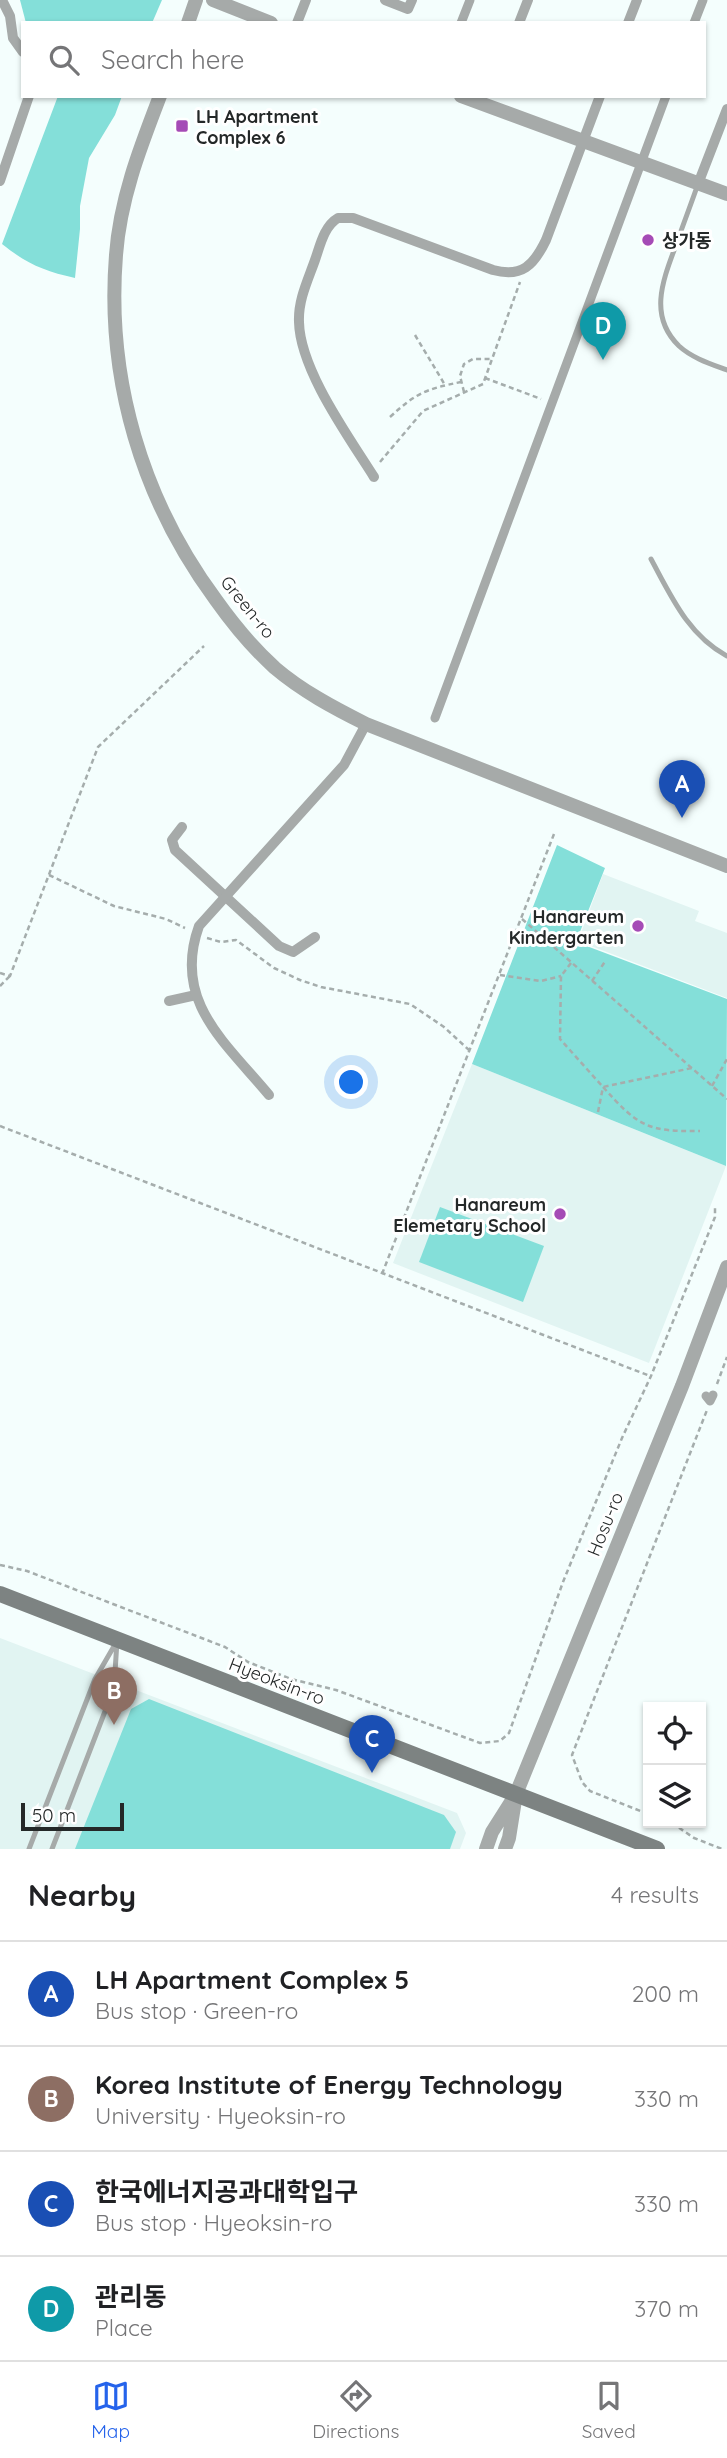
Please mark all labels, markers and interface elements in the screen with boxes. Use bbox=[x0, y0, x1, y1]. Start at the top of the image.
search box bbox=[21, 21, 706, 98]
icon: search bbox=[45, 41, 83, 79]
text: Search here bbox=[101, 43, 245, 76]
place label: LH Apartment Complex 6 bbox=[196, 105, 319, 149]
marker: LH Apartment Complex 6 bbox=[174, 118, 190, 134]
place label: 상가동 bbox=[662, 229, 712, 252]
marker: 상가동 bbox=[640, 232, 656, 248]
pin: D bbox=[580, 302, 626, 360]
street label: Green-ro bbox=[216, 571, 280, 643]
pin: A bbox=[659, 760, 705, 818]
place label: Hanareum Kindergarten bbox=[509, 905, 624, 949]
marker: Hanareum Kindergarten bbox=[630, 918, 646, 934]
your location bbox=[334, 1065, 368, 1099]
place label: Hanareum Elemetary School bbox=[393, 1193, 546, 1237]
marker: Hanareum Elemetary School bbox=[552, 1206, 568, 1222]
street label: Hosu-ro bbox=[582, 1489, 628, 1559]
street label: Hyeoksin-ro bbox=[226, 1652, 328, 1710]
pin: B bbox=[91, 1667, 137, 1725]
map controls bbox=[643, 1702, 706, 1828]
button: locate bbox=[643, 1702, 706, 1765]
pin: C bbox=[349, 1715, 395, 1773]
button: layers bbox=[643, 1765, 706, 1828]
scale bar bbox=[21, 1800, 124, 1832]
text: 50 m bbox=[32, 1803, 76, 1827]
text: Nearby bbox=[28, 1876, 136, 1914]
text: 4 results bbox=[611, 1880, 699, 1909]
text: LH Apartment Complex 5 bbox=[95, 1963, 409, 1996]
text: A bbox=[44, 1979, 58, 2008]
text: 200 m bbox=[632, 1979, 699, 2008]
text: Bus stop · Green-ro bbox=[95, 1996, 298, 2025]
text: Korea Institute of Energy Technology bbox=[95, 2068, 563, 2101]
text: B bbox=[43, 2084, 59, 2113]
text: 330 m bbox=[634, 2084, 699, 2113]
text: University · Hyeoksin-ro bbox=[95, 2101, 346, 2130]
text: 한국에너지공과대학입구 bbox=[95, 2175, 358, 2208]
text: C bbox=[44, 2189, 58, 2218]
text: 330 m bbox=[634, 2189, 699, 2218]
text: Bus stop · Hyeoksin-ro bbox=[95, 2208, 332, 2237]
text: 관리동 bbox=[95, 2280, 167, 2313]
text: D bbox=[43, 2294, 59, 2323]
text: 370 m bbox=[634, 2294, 699, 2323]
text: Place bbox=[95, 2313, 153, 2342]
tab: Map bbox=[91, 2377, 130, 2443]
tab: Directions bbox=[312, 2377, 399, 2443]
tab: Saved bbox=[582, 2377, 636, 2443]

